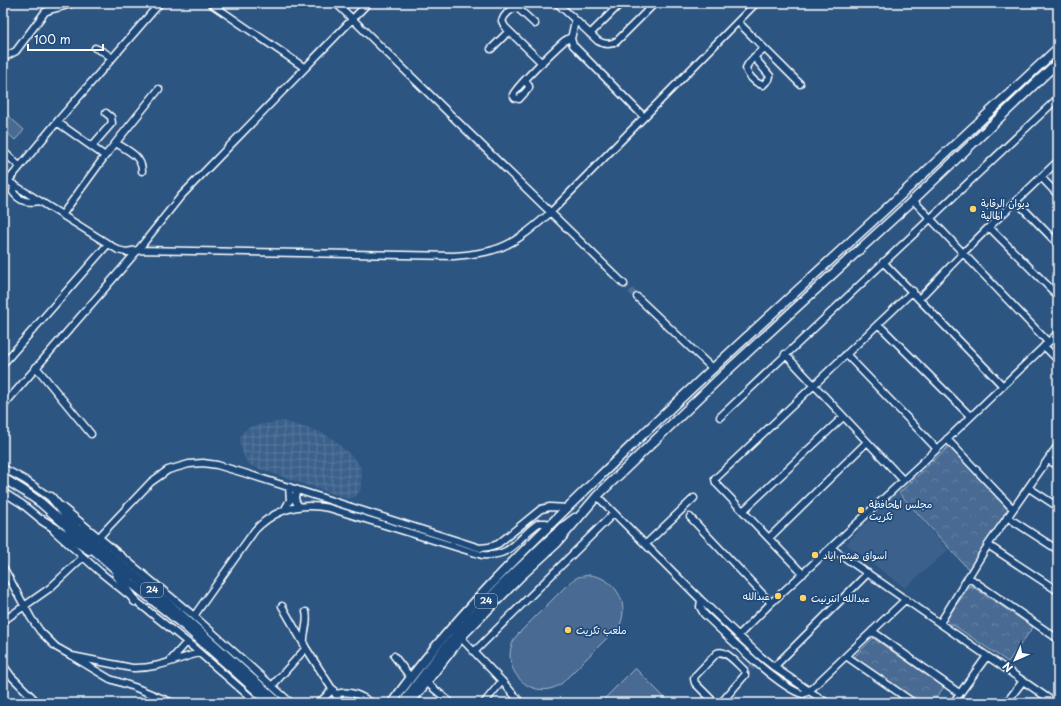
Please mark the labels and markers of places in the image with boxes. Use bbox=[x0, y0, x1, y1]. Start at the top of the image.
place label: ديوان الرقابة المالية bbox=[981, 195, 1030, 222]
marker: ديوان الرقابة المالية bbox=[968, 204, 978, 214]
place label: مجلس المحافظة تكريت bbox=[869, 496, 933, 523]
marker: مجلس المحافظة تكريت bbox=[856, 505, 866, 515]
place label: اسواق هيثم اياد bbox=[823, 547, 887, 563]
marker: اسواق هيثم اياد bbox=[810, 550, 820, 560]
place label: عبدالله bbox=[743, 588, 770, 603]
place label: عبدالله انترنيت bbox=[811, 590, 870, 605]
marker: عبدالله bbox=[773, 591, 783, 601]
marker: عبدالله انترنيت bbox=[798, 593, 808, 603]
place label: ملعب تكريت bbox=[576, 622, 627, 637]
marker: ملعب تكريت bbox=[563, 625, 573, 635]

